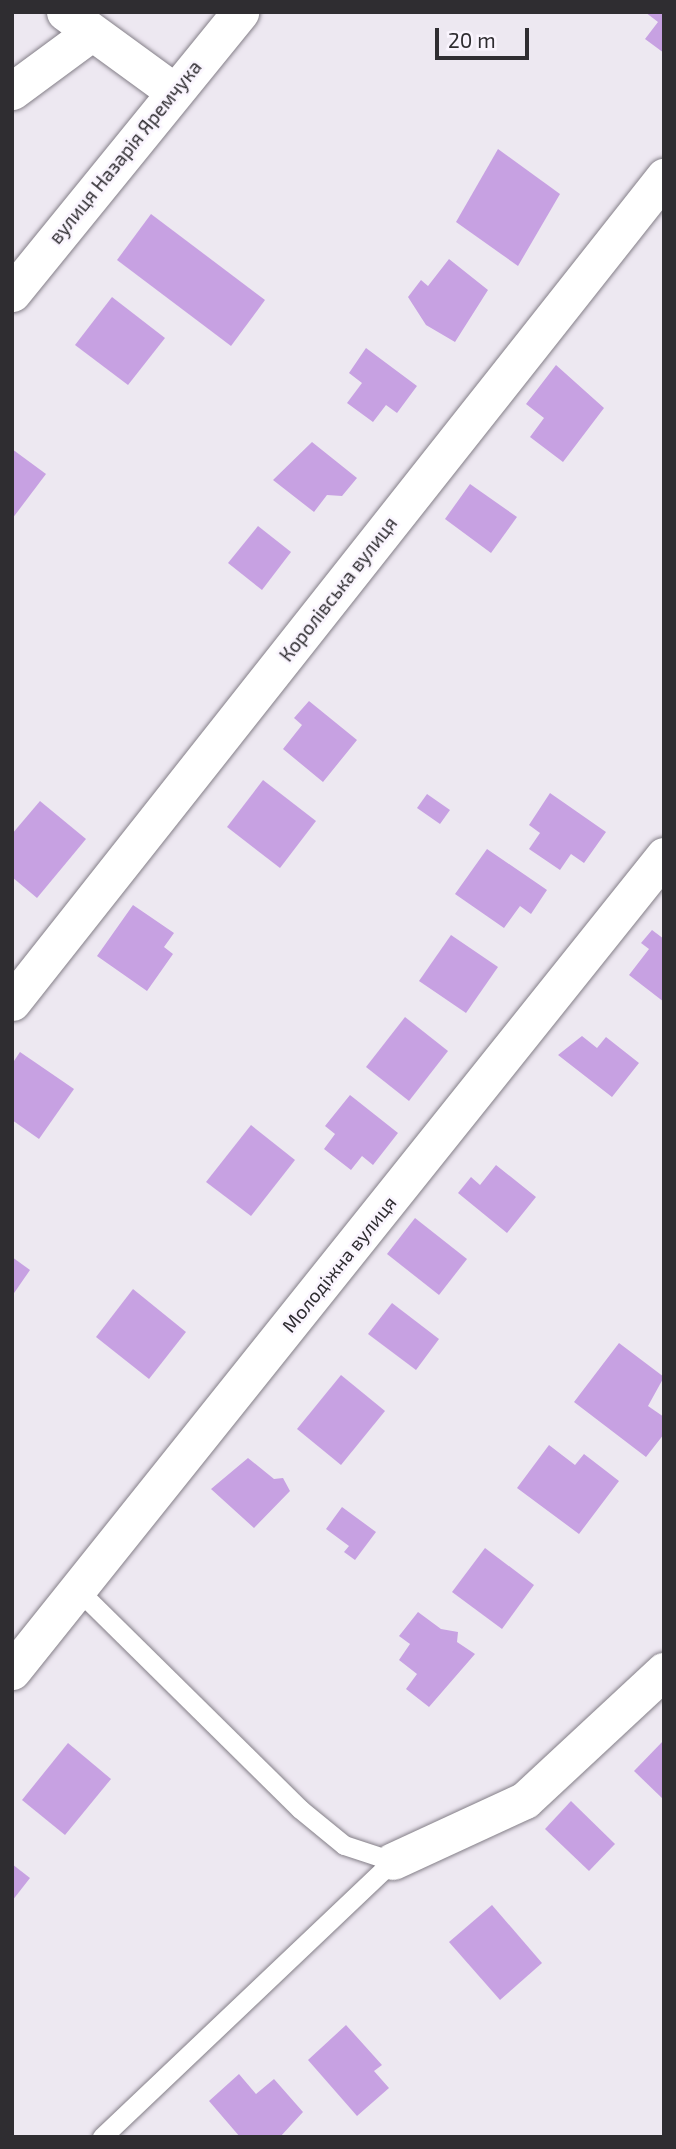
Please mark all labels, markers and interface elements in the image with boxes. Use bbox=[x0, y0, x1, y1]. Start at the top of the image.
scale bar bbox=[438, 14, 532, 58]
text: 20 m bbox=[448, 27, 496, 52]
street label: вулиця Назарія Яремчука bbox=[44, 56, 206, 248]
street label: Королівська вулиця bbox=[274, 512, 402, 666]
street label: Молодіжна вулиця bbox=[277, 1191, 401, 1337]

